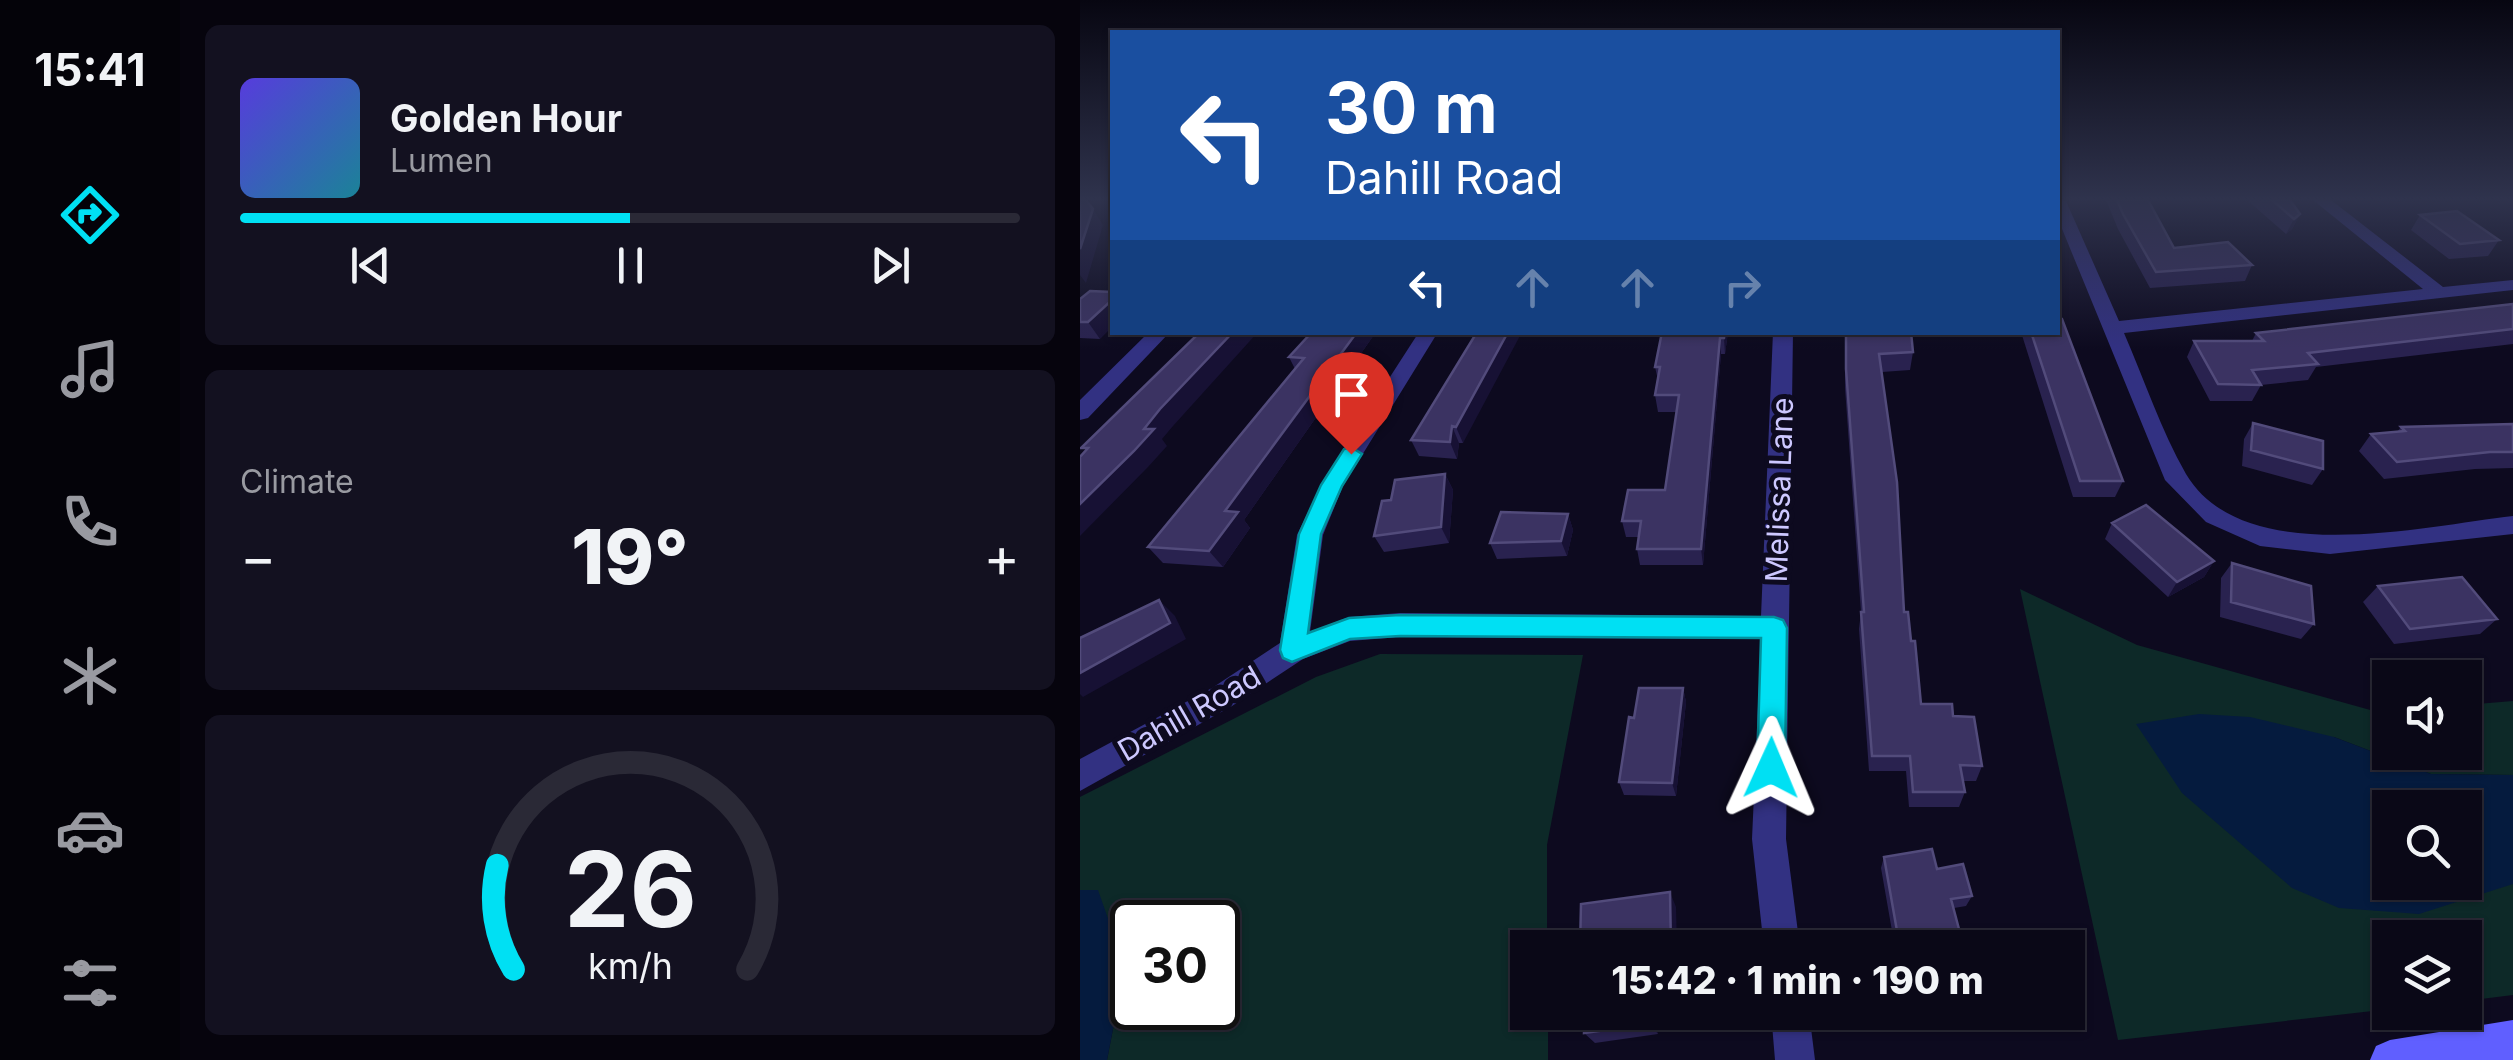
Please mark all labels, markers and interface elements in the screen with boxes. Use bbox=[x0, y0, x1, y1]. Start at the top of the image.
text: 15:41 bbox=[34, 42, 146, 97]
text: 30 m bbox=[1325, 65, 1498, 150]
icon: left bbox=[1160, 70, 1290, 200]
text: Golden Hour bbox=[390, 95, 622, 141]
text: Lumen bbox=[390, 141, 493, 180]
text: Dahill Road bbox=[1325, 150, 1563, 205]
icon: directions bbox=[55, 180, 125, 250]
icon: previous bbox=[343, 238, 398, 293]
icon: pause bbox=[603, 238, 658, 293]
icon: next bbox=[863, 238, 918, 293]
icon: left bbox=[1400, 260, 1455, 315]
icon: ahead bbox=[1505, 260, 1560, 315]
icon: ahead bbox=[1610, 260, 1665, 315]
icon: right bbox=[1715, 260, 1770, 315]
icon: music bbox=[55, 334, 125, 404]
pin bbox=[1309, 352, 1394, 455]
icon: arrive bbox=[1324, 367, 1379, 422]
street label: Melissa Lane bbox=[1758, 397, 1800, 583]
text: Climate bbox=[240, 462, 354, 501]
icon: phone bbox=[55, 487, 125, 557]
text: 19° bbox=[571, 511, 689, 602]
text: − bbox=[240, 524, 276, 590]
text: + bbox=[984, 524, 1020, 590]
icon: climate bbox=[55, 641, 125, 711]
street label: Dahill Road bbox=[1111, 658, 1267, 768]
map controls bbox=[2372, 660, 2482, 1030]
button: sound bbox=[2372, 660, 2482, 770]
position arrow bbox=[1719, 716, 1823, 820]
button: search bbox=[2372, 790, 2482, 900]
icon: car bbox=[55, 795, 125, 865]
text: 26 bbox=[563, 826, 697, 952]
speed limit sign: 30 bbox=[1110, 900, 1240, 1030]
button: layers bbox=[2372, 920, 2482, 1030]
text: km/h bbox=[588, 944, 672, 988]
icon: filters bbox=[55, 948, 125, 1018]
text: 15:42 · 1 min · 190 m bbox=[1611, 957, 1984, 1003]

